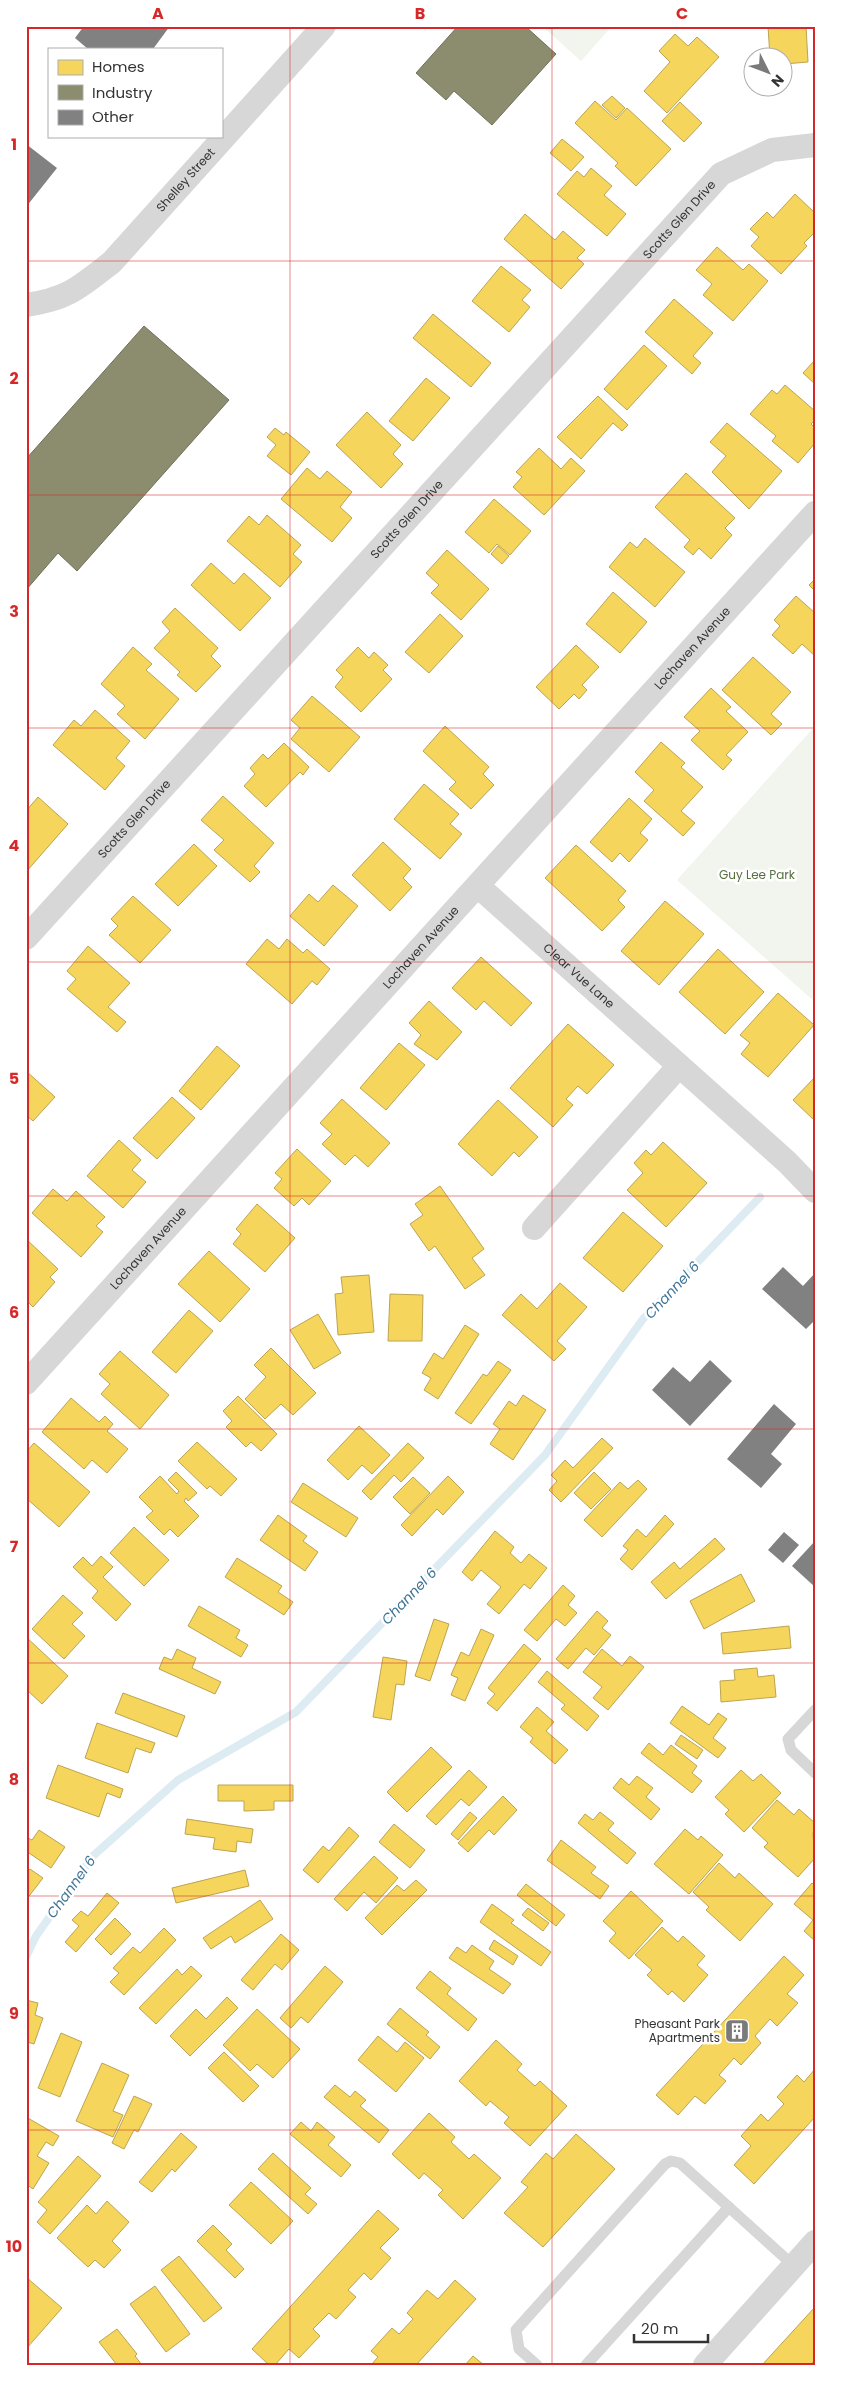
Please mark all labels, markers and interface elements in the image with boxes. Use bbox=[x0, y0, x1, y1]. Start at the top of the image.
text: A bbox=[152, 2, 164, 25]
text: B bbox=[415, 2, 425, 25]
text: C bbox=[676, 2, 688, 25]
legend bbox=[48, 48, 222, 138]
north arrow bbox=[744, 48, 794, 98]
text: Homes bbox=[92, 56, 145, 77]
text: N bbox=[767, 70, 789, 91]
text: Industry bbox=[92, 82, 153, 103]
text: Other bbox=[92, 106, 134, 127]
text: 1 bbox=[11, 133, 17, 156]
street label: Shelley Street bbox=[152, 144, 219, 215]
street label: Scotts Glen Drive bbox=[639, 176, 719, 262]
text: 2 bbox=[9, 367, 19, 390]
street label: Scotts Glen Drive bbox=[366, 476, 447, 562]
text: 3 bbox=[9, 600, 19, 623]
street label: Lochaven Avenue bbox=[650, 603, 734, 693]
street label: Scotts Glen Drive bbox=[94, 775, 174, 862]
text: 4 bbox=[9, 834, 20, 857]
park label: Guy Lee Park bbox=[719, 866, 796, 883]
street label: Lochaven Avenue bbox=[379, 902, 463, 992]
street label: Clear Vue Lane bbox=[540, 939, 618, 1012]
text: 5 bbox=[9, 1067, 19, 1090]
street label: Lochaven Avenue bbox=[106, 1203, 190, 1293]
water label: Channel 6 bbox=[640, 1257, 704, 1323]
text: 6 bbox=[9, 1301, 19, 1324]
text: 7 bbox=[10, 1535, 19, 1558]
water label: Channel 6 bbox=[377, 1563, 441, 1629]
text: 8 bbox=[9, 1768, 19, 1791]
water label: Channel 6 bbox=[42, 1852, 100, 1922]
text: 9 bbox=[9, 2002, 19, 2025]
place label: Pheasant Park Apartments bbox=[634, 2015, 721, 2046]
building icon: Pheasant Park Apartments bbox=[724, 2018, 750, 2044]
text: 10 bbox=[6, 2235, 22, 2258]
scale bar bbox=[634, 2311, 707, 2343]
text: 20 m bbox=[641, 2318, 679, 2339]

